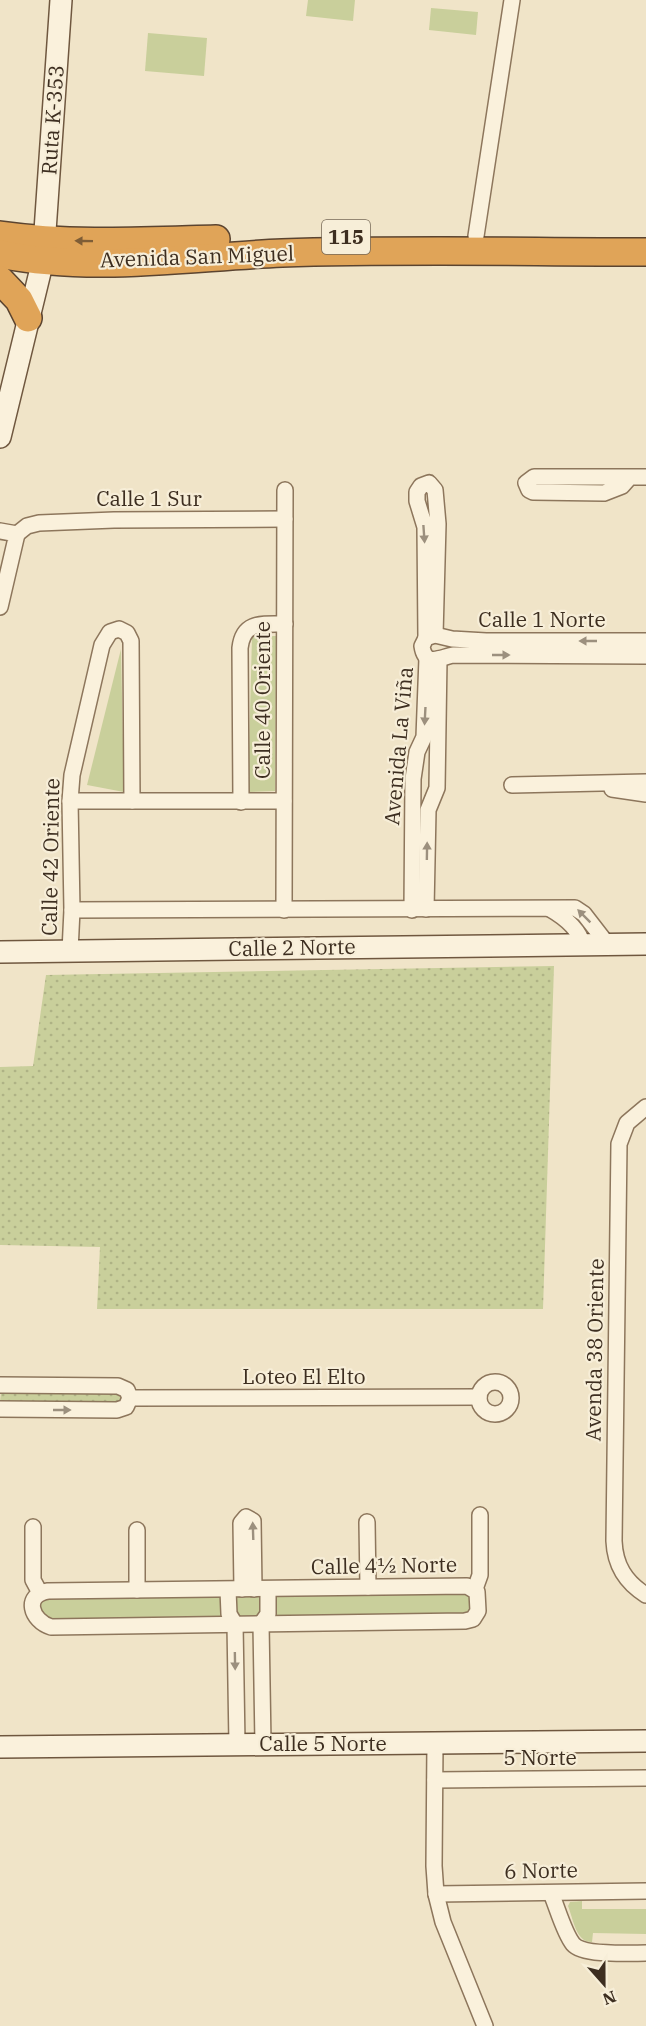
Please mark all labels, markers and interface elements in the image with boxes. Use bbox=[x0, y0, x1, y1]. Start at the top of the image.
street label: Ruta K-353 bbox=[34, 64, 70, 176]
road number: 115 bbox=[322, 220, 370, 254]
one-way arrow bbox=[74, 237, 93, 246]
street label: Avenida San Miguel bbox=[99, 239, 295, 273]
street label: Calle 1 Sur bbox=[96, 484, 203, 512]
one-way arrow bbox=[420, 524, 429, 543]
street label: Calle 1 Norte bbox=[478, 605, 606, 633]
street label: Calle 40 Oriente bbox=[248, 621, 276, 779]
one-way arrow bbox=[578, 636, 597, 646]
one-way arrow bbox=[491, 650, 510, 660]
street label: Avenida La Viña bbox=[377, 665, 419, 826]
one-way arrow bbox=[420, 707, 429, 726]
street label: Calle 42 Oriente bbox=[35, 778, 65, 936]
one-way arrow bbox=[422, 841, 432, 860]
one-way arrow bbox=[577, 909, 591, 923]
street label: Calle 2 Norte bbox=[228, 932, 356, 962]
street label: Avenda 38 Oriente bbox=[578, 1258, 610, 1442]
street label: Loteo El Elto bbox=[242, 1362, 366, 1390]
one-way arrow bbox=[53, 1405, 72, 1415]
one-way arrow bbox=[248, 1521, 257, 1540]
street label: Calle 4½ Norte bbox=[311, 1550, 457, 1580]
one-way arrow bbox=[230, 1651, 240, 1670]
street label: Calle 5 Norte bbox=[259, 1729, 387, 1757]
street label: 5 Norte bbox=[503, 1743, 577, 1771]
street label: 6 Norte bbox=[504, 1855, 578, 1885]
north arrow bbox=[574, 1954, 634, 2014]
text: N bbox=[600, 1986, 619, 2010]

